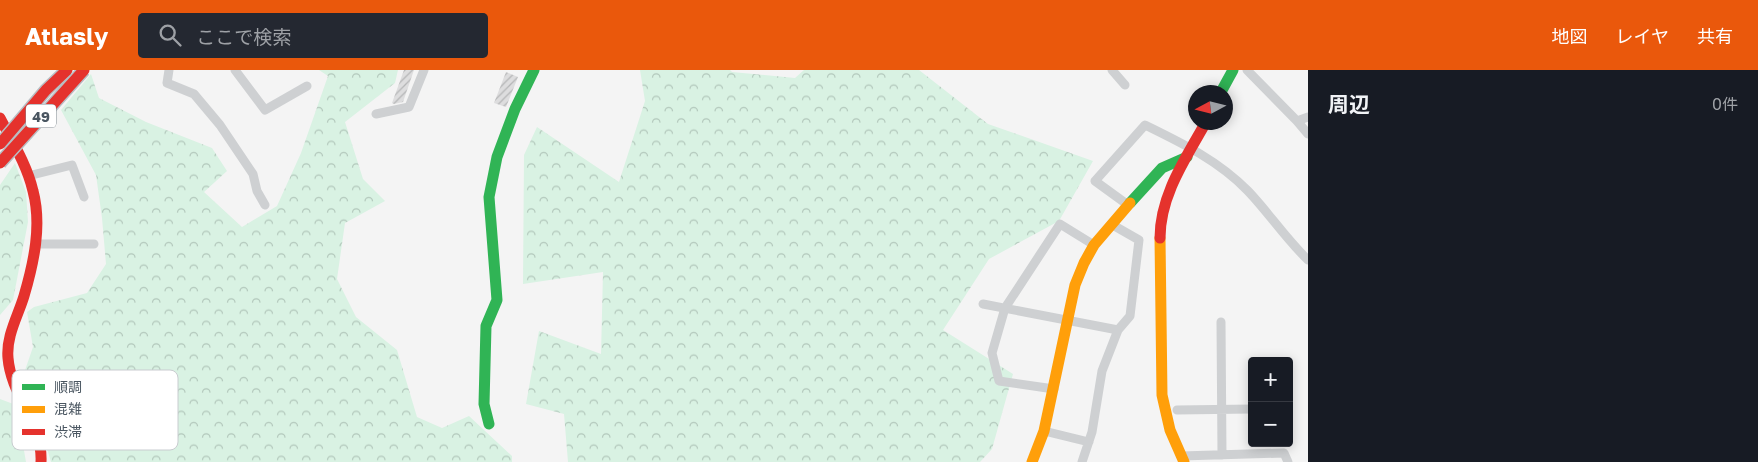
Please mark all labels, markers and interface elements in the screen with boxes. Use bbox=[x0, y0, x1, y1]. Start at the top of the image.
search box bbox=[138, 13, 488, 58]
text: Atlasly bbox=[25, 21, 108, 50]
icon: search bbox=[156, 21, 184, 49]
text: ここで検索 bbox=[196, 25, 291, 48]
text: 地図 bbox=[1552, 25, 1588, 47]
text: レイヤ bbox=[1616, 25, 1669, 47]
text: 共有 bbox=[1697, 25, 1733, 47]
north arrow bbox=[1188, 85, 1233, 130]
text: 周辺 bbox=[1328, 91, 1370, 117]
text: 0件 bbox=[1712, 94, 1738, 114]
road number: 49 bbox=[26, 104, 56, 128]
map controls bbox=[1248, 357, 1293, 447]
button: + bbox=[1248, 357, 1293, 402]
legend bbox=[12, 370, 178, 450]
text: 順調 bbox=[54, 378, 82, 395]
text: 混雑 bbox=[54, 400, 82, 417]
button: − bbox=[1248, 402, 1293, 447]
text: 渋滞 bbox=[54, 423, 82, 440]

